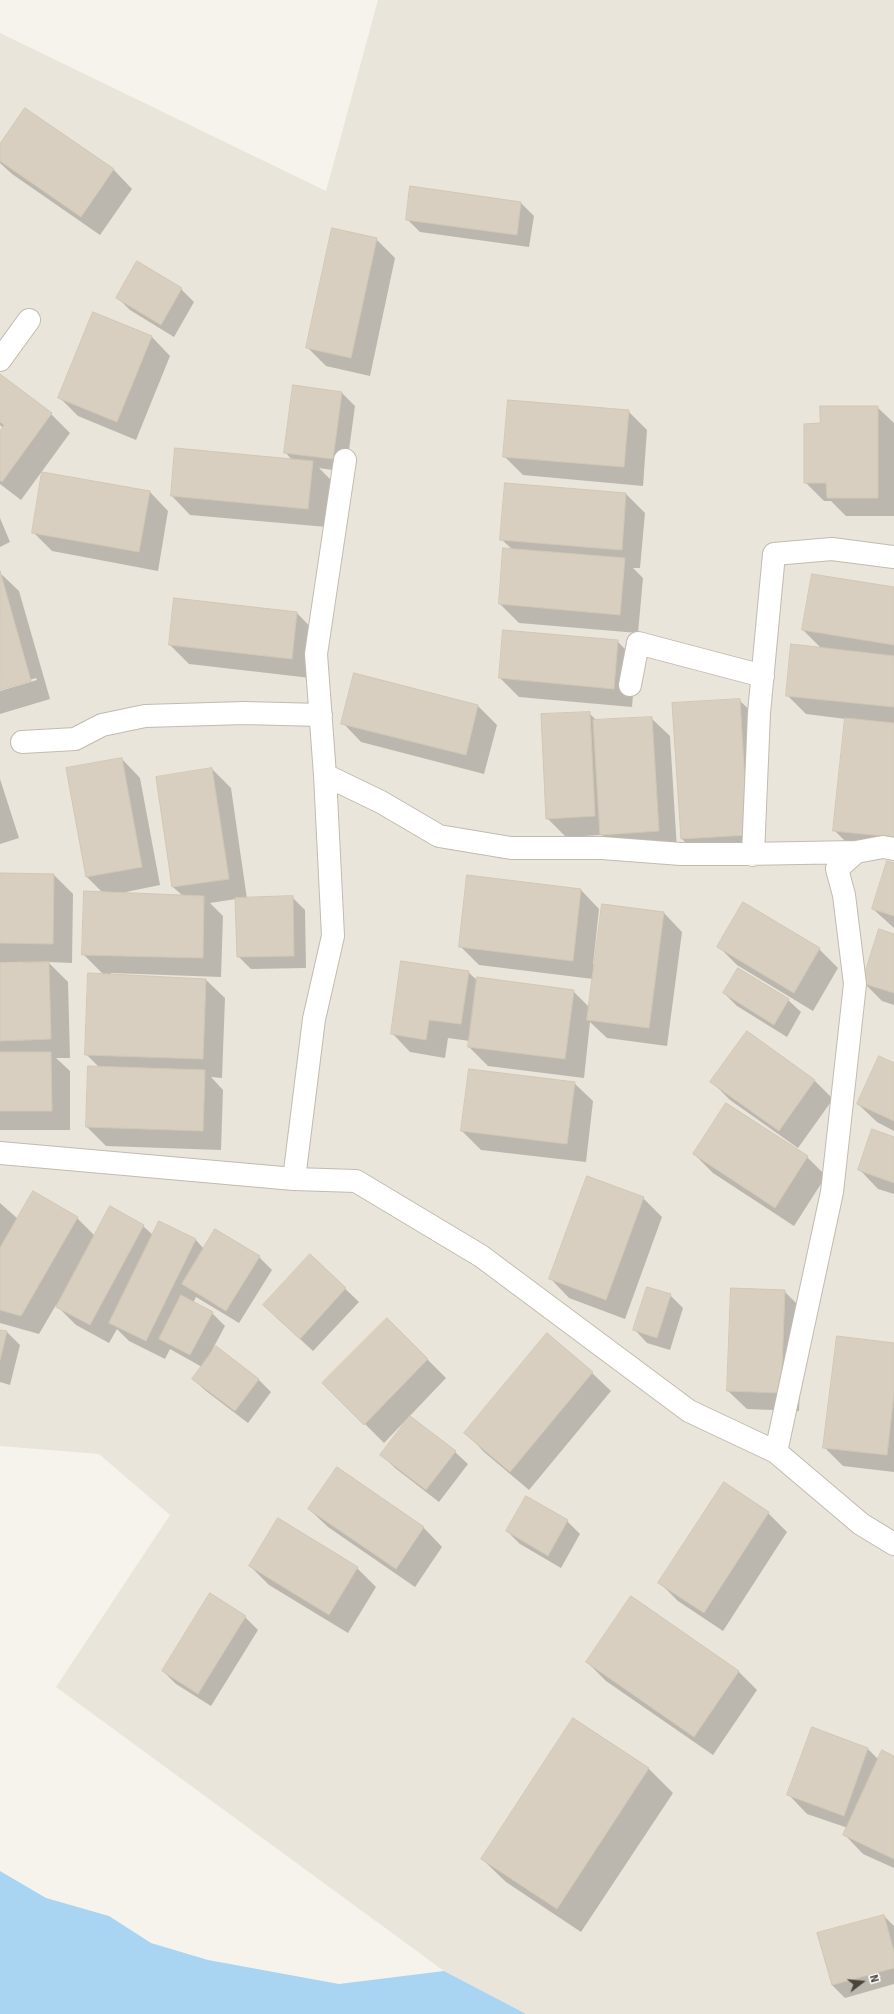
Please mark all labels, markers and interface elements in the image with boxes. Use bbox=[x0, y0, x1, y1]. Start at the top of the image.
north arrow bbox=[842, 1962, 882, 2002]
text: N bbox=[867, 1973, 881, 1984]

